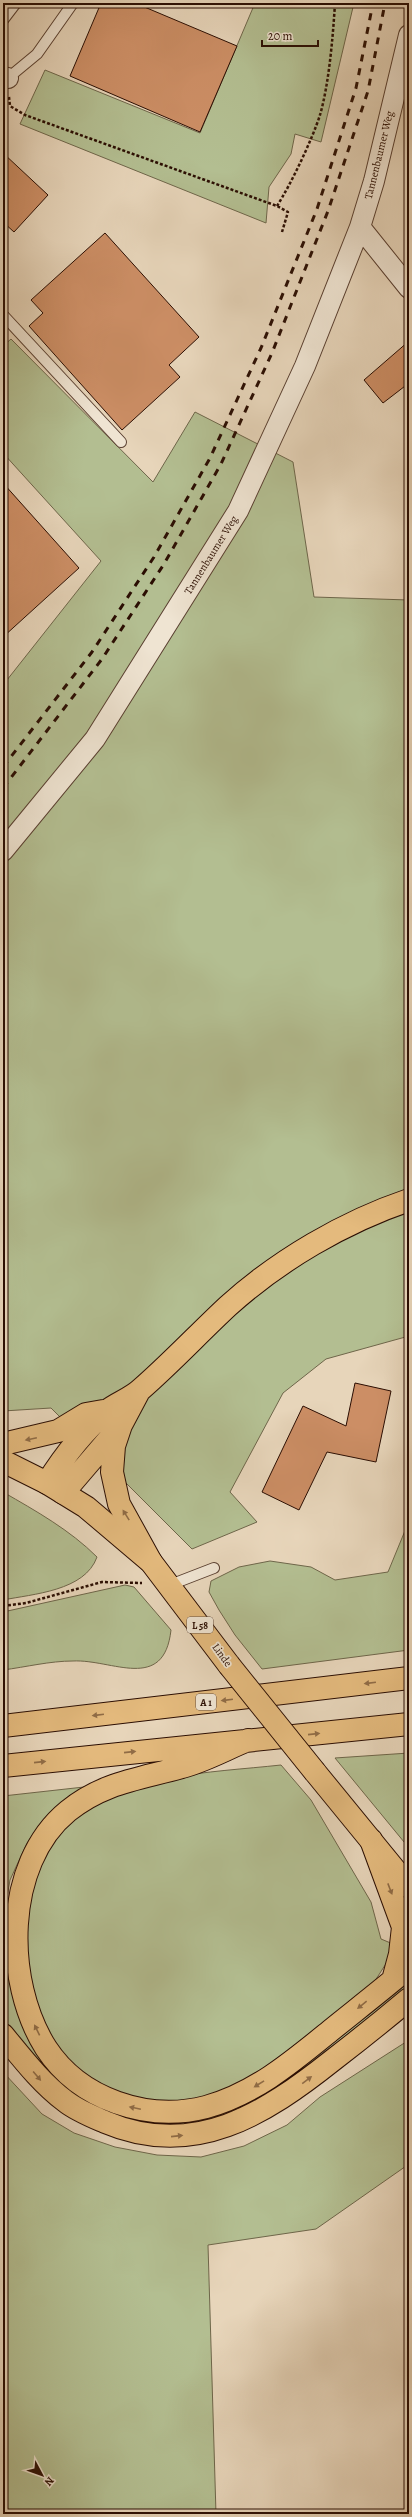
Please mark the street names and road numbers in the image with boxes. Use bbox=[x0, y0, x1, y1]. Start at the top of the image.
street label: Tannenbaumer Weg bbox=[361, 109, 397, 201]
street label: Tannenbaumer Weg bbox=[181, 512, 242, 597]
road number: L 58 bbox=[187, 1617, 213, 1633]
street label: Linde bbox=[208, 1640, 236, 1670]
road number: A 1 bbox=[196, 1694, 216, 1710]

